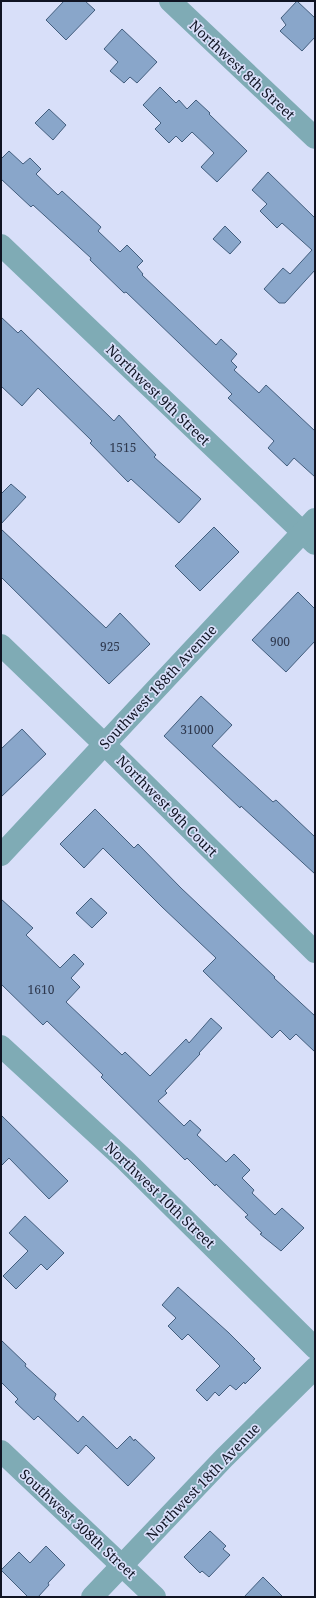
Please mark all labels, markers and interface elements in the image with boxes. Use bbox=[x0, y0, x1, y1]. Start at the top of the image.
street label: Northwest 8th Street bbox=[185, 16, 299, 124]
street label: Northwest 9th Street bbox=[102, 340, 215, 449]
house number: 1515 bbox=[110, 439, 136, 456]
street label: Southwest 188th Avenue bbox=[95, 620, 220, 753]
house number: 900 bbox=[270, 633, 290, 650]
house number: 925 bbox=[100, 638, 120, 655]
house number: 31000 bbox=[180, 721, 214, 738]
street label: Northwest 9th Court bbox=[113, 751, 222, 860]
house number: 1610 bbox=[28, 981, 55, 998]
street label: Northwest 10th Street bbox=[101, 1137, 219, 1252]
street label: Northwest 18th Avenue bbox=[141, 1419, 264, 1545]
street label: Southwest 308th Street bbox=[16, 1465, 141, 1583]

